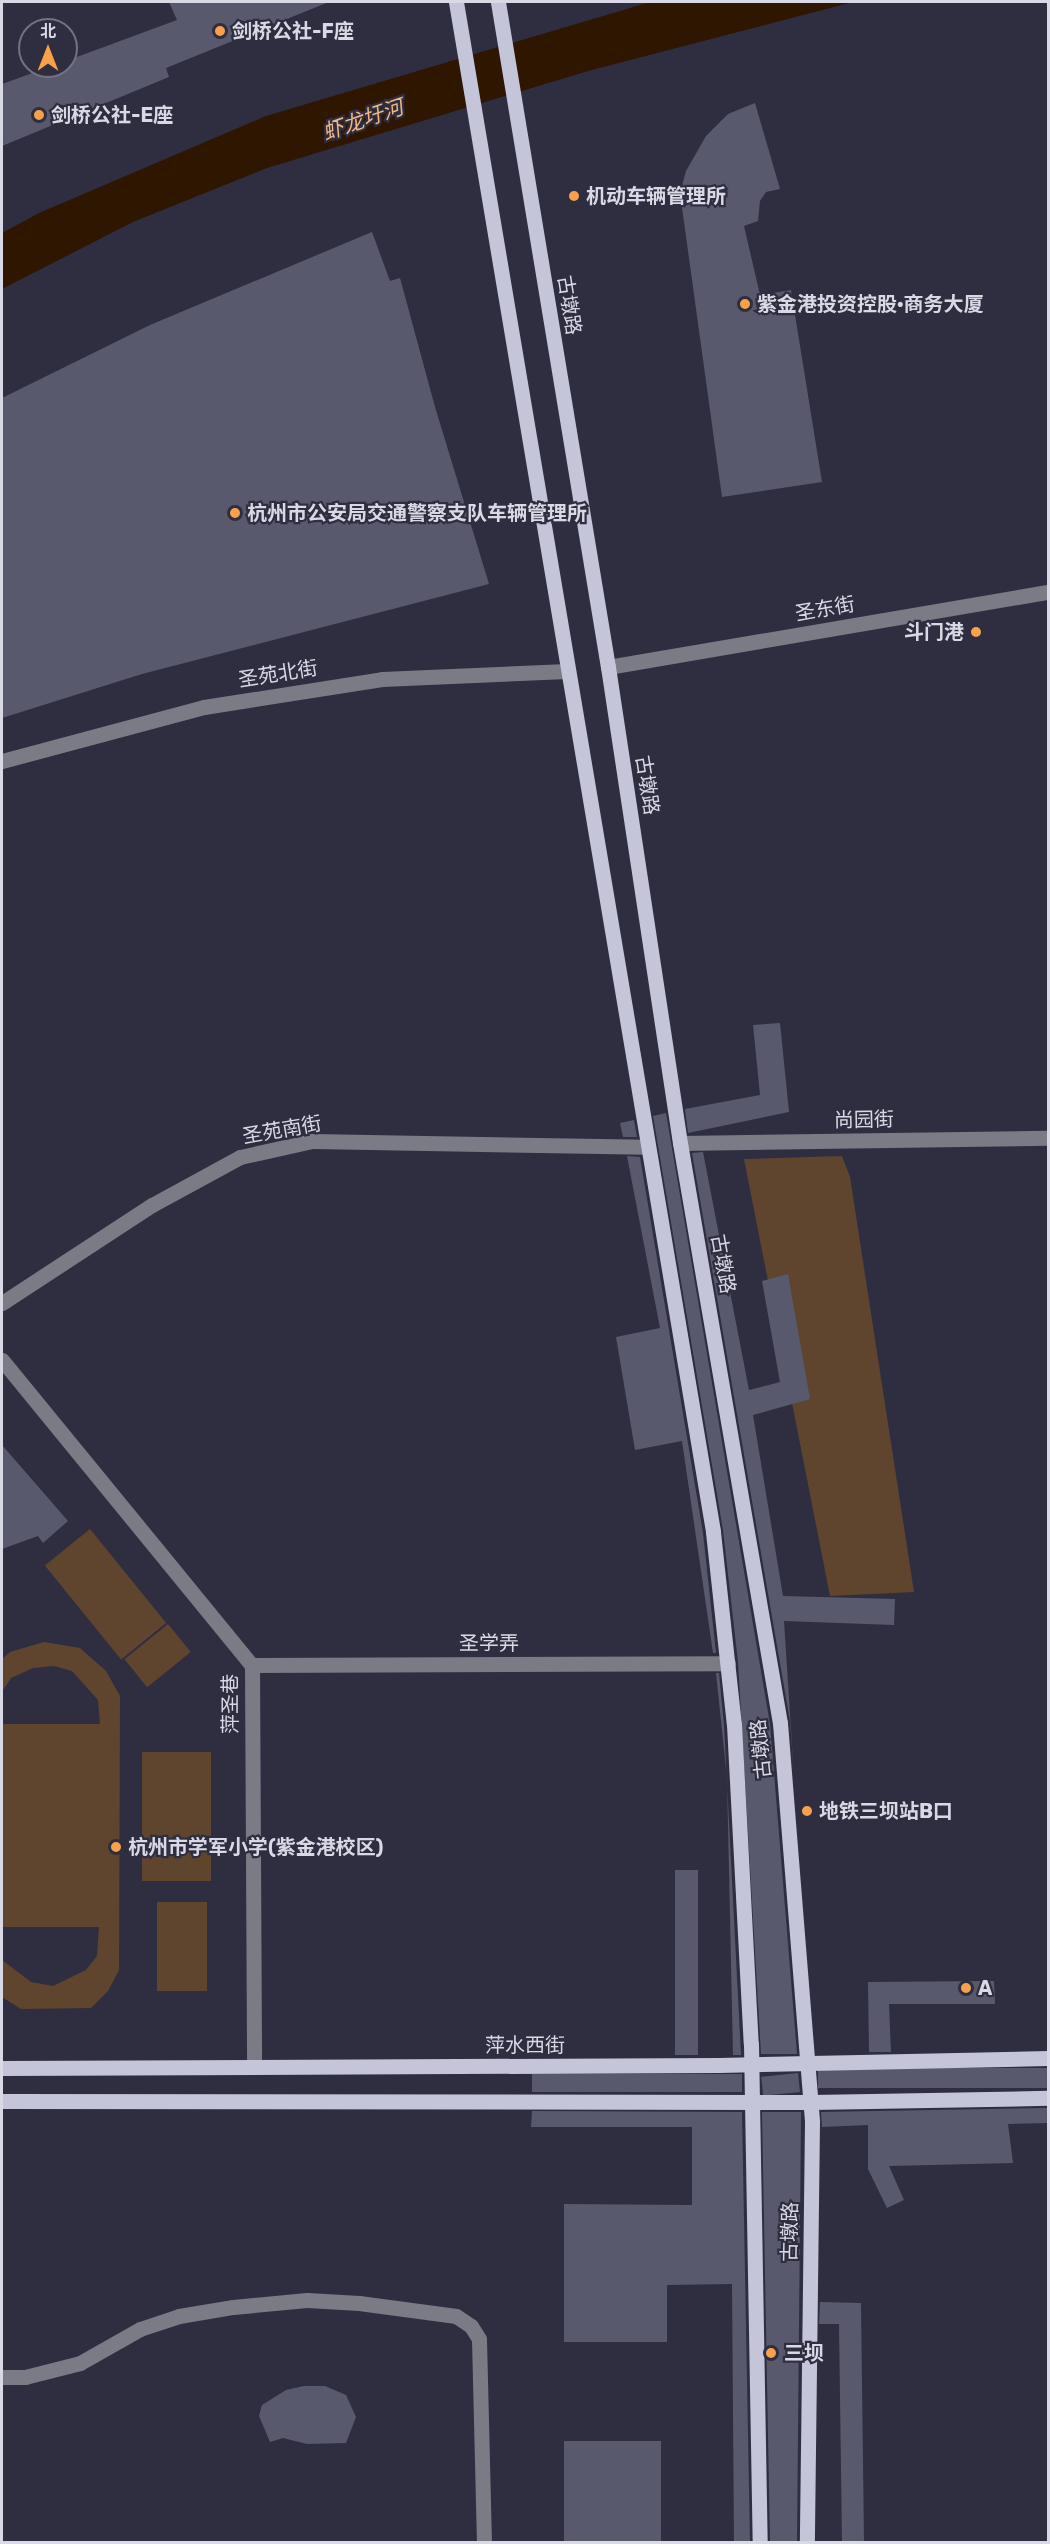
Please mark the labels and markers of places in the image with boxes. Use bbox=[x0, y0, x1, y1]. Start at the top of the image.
place label: 剑桥公社-F座 bbox=[232, 19, 354, 43]
marker: 剑桥公社-F座 bbox=[213, 24, 227, 38]
place label: 剑桥公社-E座 bbox=[51, 103, 173, 127]
marker: 剑桥公社-E座 bbox=[32, 108, 46, 122]
place label: 机动车辆管理所 bbox=[586, 184, 726, 208]
marker: 机动车辆管理所 bbox=[567, 189, 581, 203]
place label: 紫金港投资控股·商务大厦 bbox=[757, 292, 984, 316]
marker: 紫金港投资控股·商务大厦 bbox=[738, 297, 752, 311]
place label: 杭州市公安局交通警察支队车辆管理所 bbox=[247, 501, 587, 525]
marker: 杭州市公安局交通警察支队车辆管理所 bbox=[228, 506, 242, 520]
place label: 斗门港 bbox=[904, 620, 964, 644]
marker: 斗门港 bbox=[969, 625, 983, 639]
place label: 地铁三坝站B口 bbox=[819, 1799, 953, 1823]
marker: 地铁三坝站B口 bbox=[800, 1804, 814, 1818]
place label: 杭州市学军小学(紫金港校区) bbox=[128, 1835, 383, 1859]
marker: 杭州市学军小学(紫金港校区) bbox=[109, 1840, 123, 1854]
place label: A bbox=[978, 1976, 992, 2000]
marker: A bbox=[959, 1981, 973, 1995]
place label: 三坝 bbox=[784, 2341, 824, 2365]
marker: 三坝 bbox=[762, 2344, 780, 2362]

